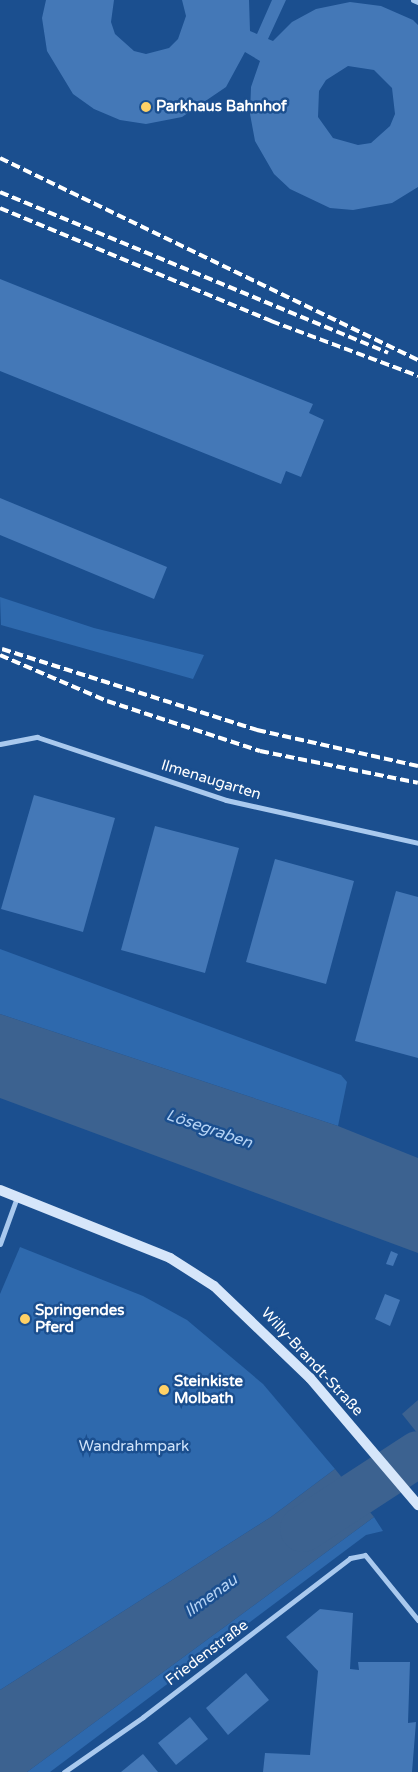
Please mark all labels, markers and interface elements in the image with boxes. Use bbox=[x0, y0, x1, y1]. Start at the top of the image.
place label: Parkhaus Bahnhof bbox=[156, 98, 287, 116]
marker: Parkhaus Bahnhof bbox=[140, 101, 152, 113]
street label: Ilmenaugarten bbox=[159, 756, 263, 804]
water label: Lösegraben bbox=[163, 1105, 255, 1153]
place label: Springendes Pferd bbox=[35, 1301, 124, 1336]
street label: Willy-Brandt-Straße bbox=[257, 1304, 367, 1420]
marker: Springendes Pferd bbox=[19, 1313, 31, 1325]
place label: Steinkiste Molbath bbox=[174, 1372, 243, 1407]
marker: Steinkiste Molbath bbox=[158, 1384, 170, 1396]
park label: Wandrahmpark bbox=[79, 1438, 189, 1456]
water label: Ilmenau bbox=[181, 1570, 241, 1622]
street label: Friedenstraße bbox=[162, 1616, 252, 1690]

